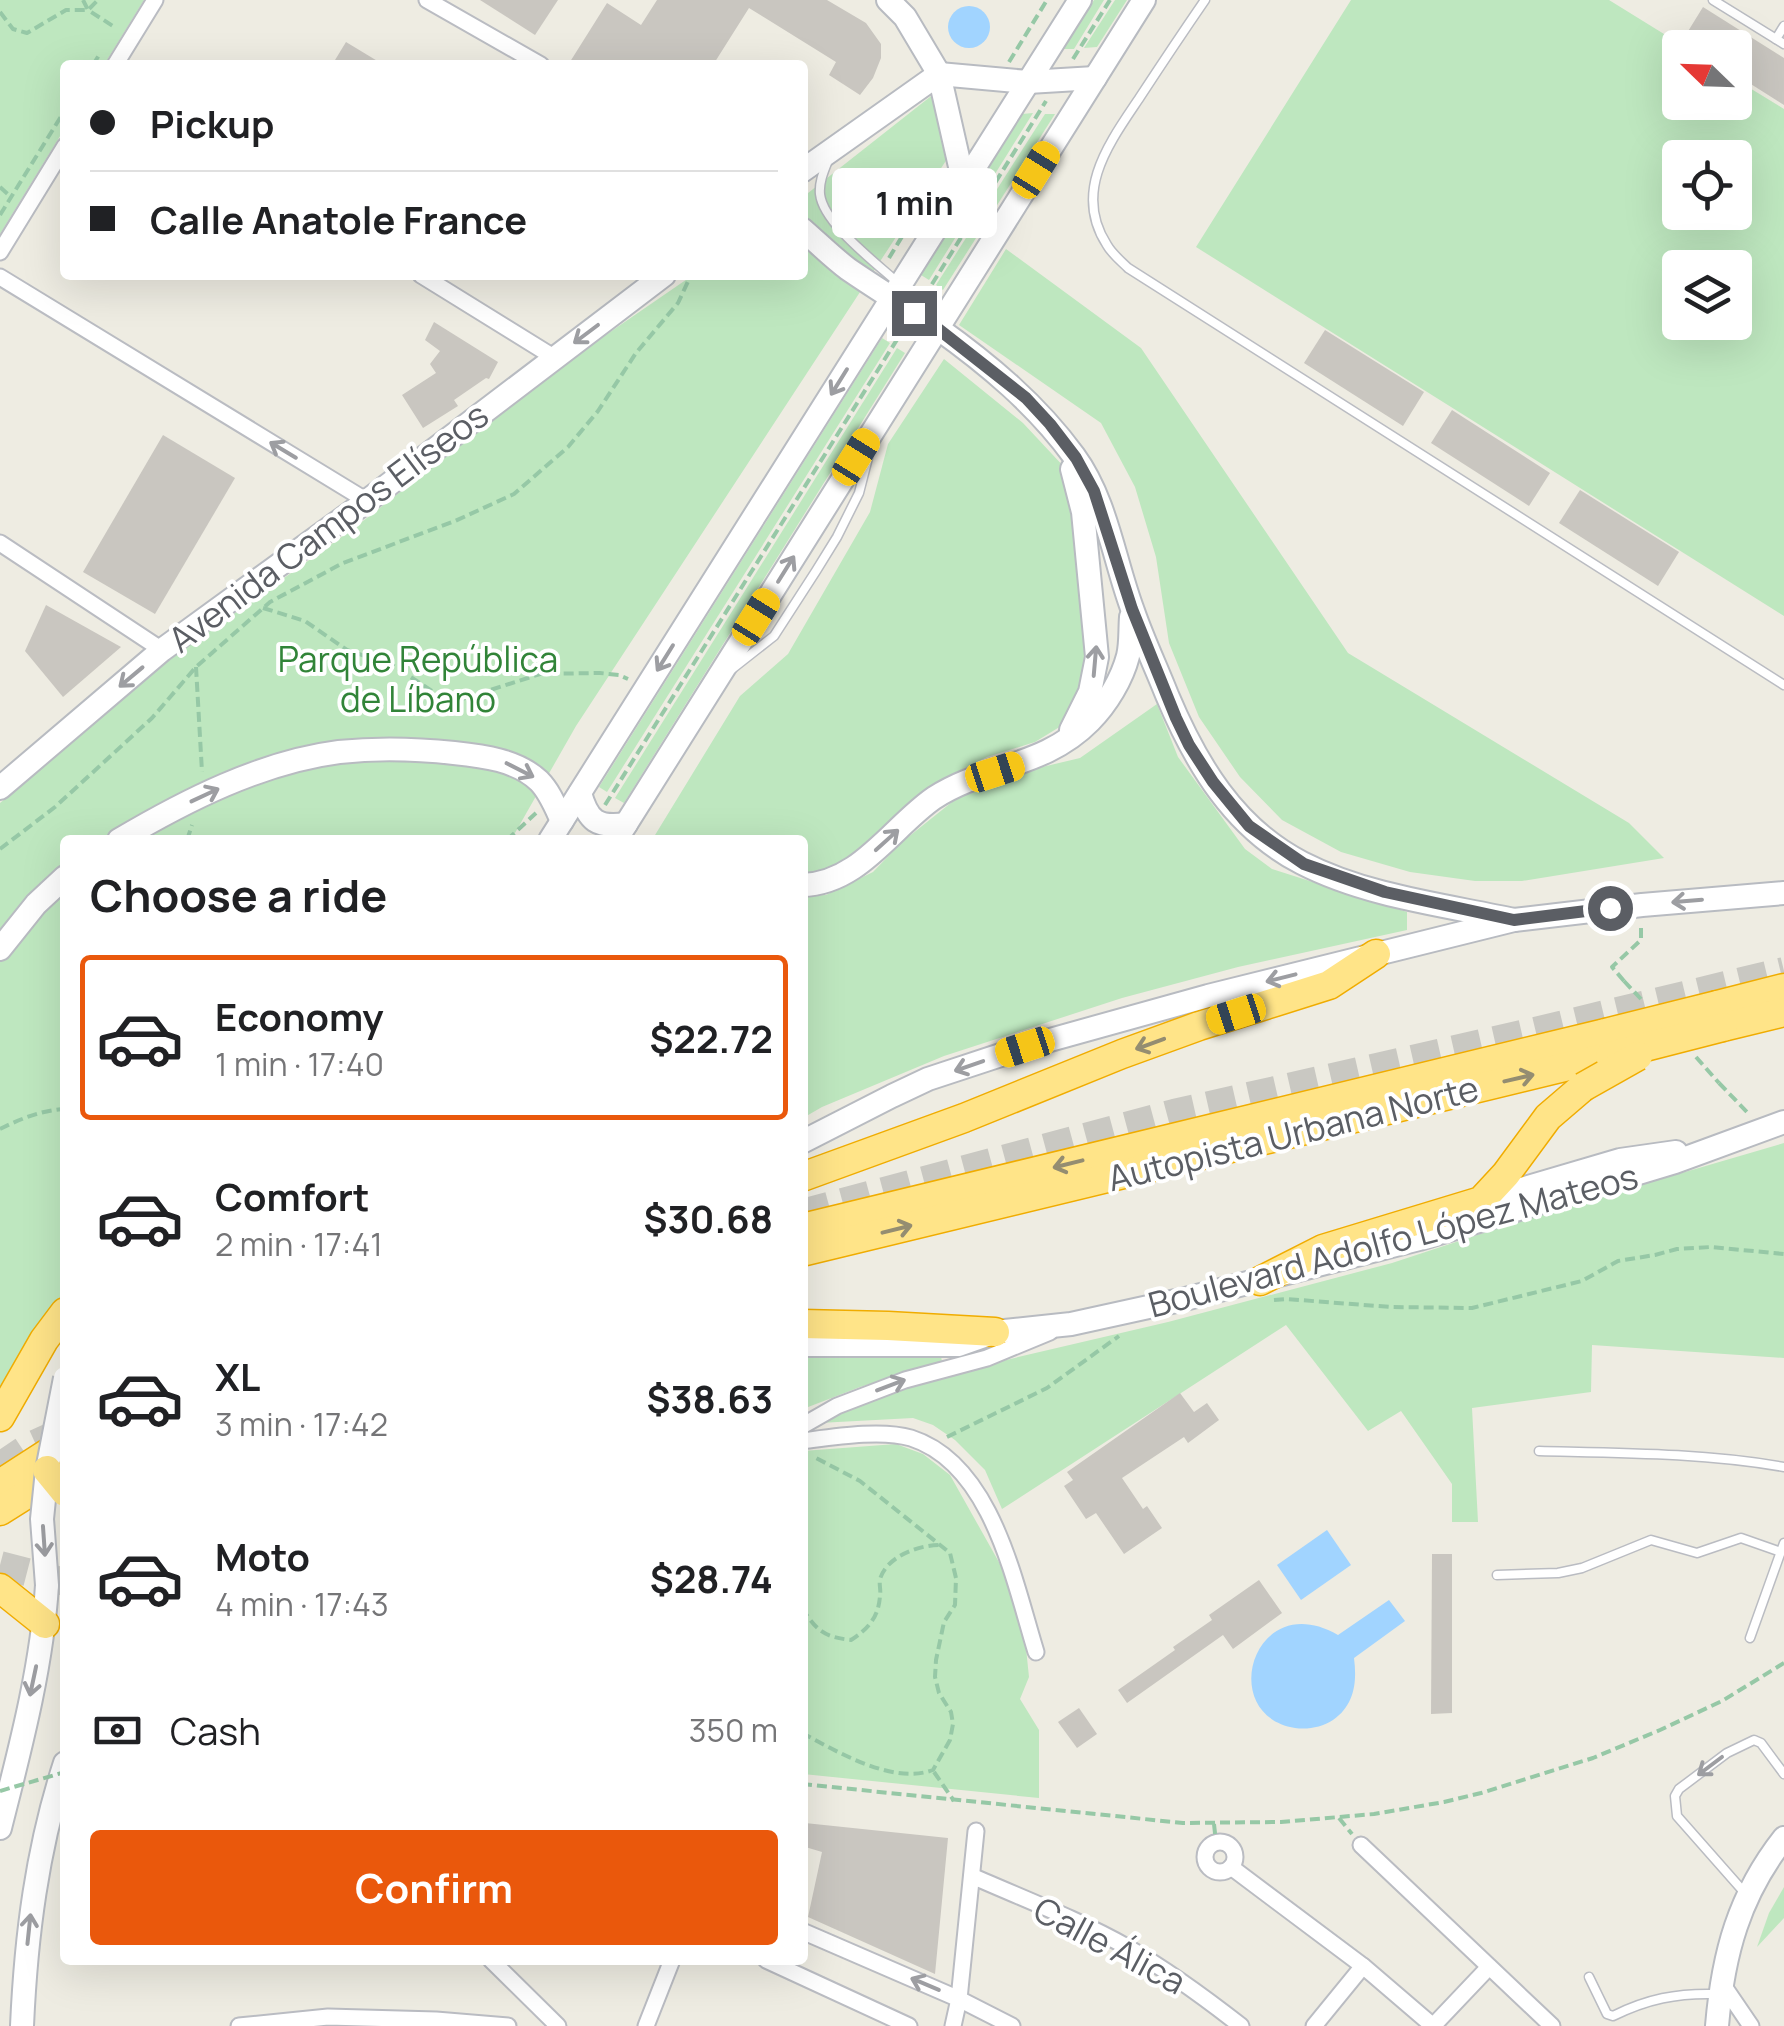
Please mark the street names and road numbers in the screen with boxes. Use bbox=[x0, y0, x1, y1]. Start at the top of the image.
street label: Avenida Campos Elíseos bbox=[158, 391, 498, 663]
street label: Autopista Urbana Norte bbox=[1103, 1064, 1483, 1202]
street label: Boulevard Adolfo López Mateos bbox=[1143, 1151, 1643, 1329]
street label: Calle Álica bbox=[1026, 1885, 1194, 2005]

